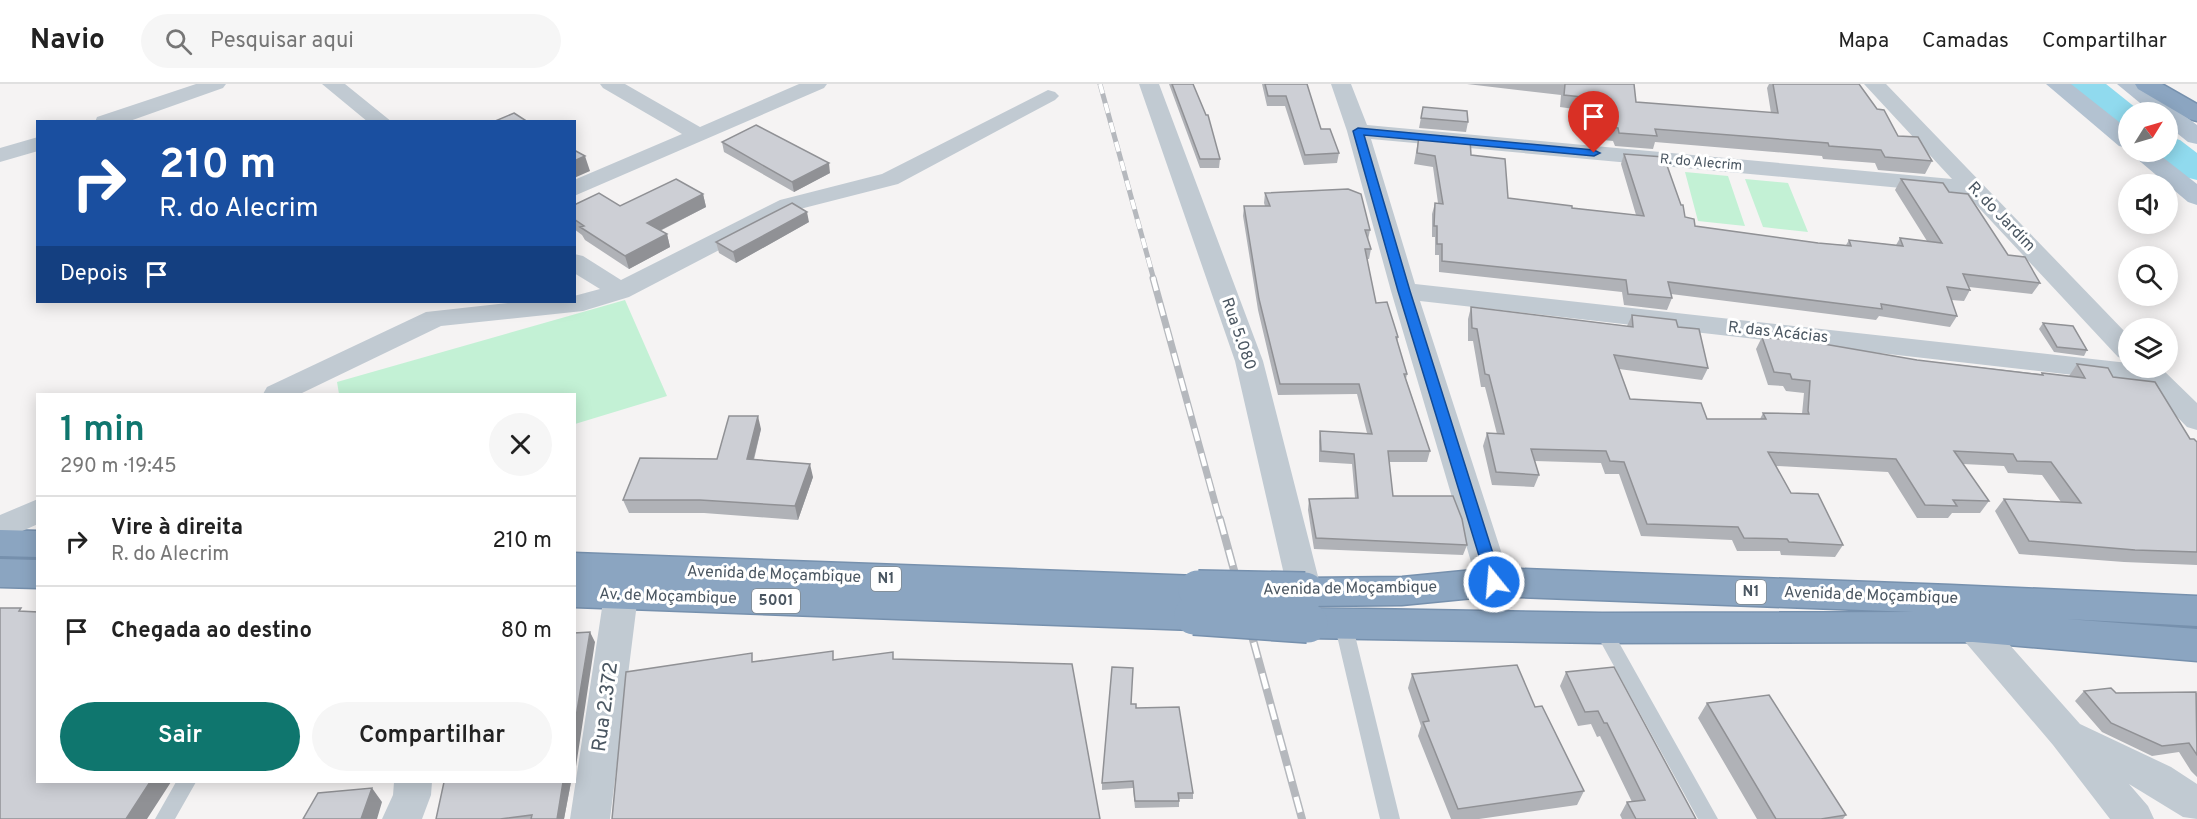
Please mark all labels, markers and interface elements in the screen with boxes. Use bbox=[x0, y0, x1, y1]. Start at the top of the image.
search box bbox=[141, 14, 561, 68]
text: Navio bbox=[30, 23, 105, 59]
icon: search bbox=[162, 25, 195, 58]
text: Pesquisar aqui bbox=[210, 28, 354, 55]
text: Mapa bbox=[1838, 28, 1889, 55]
text: Camadas bbox=[1922, 28, 2009, 55]
text: Compartilhar bbox=[2042, 28, 2167, 55]
pin bbox=[1568, 91, 1619, 153]
icon: arrive bbox=[1577, 100, 1610, 133]
north arrow bbox=[2118, 102, 2178, 162]
map controls bbox=[2118, 102, 2178, 378]
text: 210 m bbox=[159, 140, 276, 193]
icon: right bbox=[60, 144, 138, 222]
street label: R. do Alecrim bbox=[1659, 151, 1743, 175]
button: sound bbox=[2118, 174, 2178, 234]
street label: R. do Jardim bbox=[1963, 178, 2039, 256]
text: R. do Alecrim bbox=[159, 192, 319, 226]
button: search bbox=[2118, 246, 2178, 306]
icon: arrive bbox=[140, 258, 173, 291]
text: Depois bbox=[60, 261, 128, 288]
street label: Rua 5.080 bbox=[1216, 295, 1260, 373]
street label: R. das Acácias bbox=[1727, 318, 1829, 348]
button: layers bbox=[2118, 318, 2178, 378]
text: 1 min bbox=[60, 408, 145, 454]
button: close bbox=[489, 413, 552, 476]
text: 290 m · 19:45 bbox=[60, 454, 177, 480]
text: Vire à direita bbox=[111, 515, 243, 542]
icon: right bbox=[60, 525, 93, 558]
text: 210 m bbox=[492, 528, 552, 555]
text: R. do Alecrim bbox=[111, 542, 229, 568]
position arrow bbox=[1462, 550, 1526, 614]
street label: Avenida de Moçambique bbox=[687, 562, 861, 588]
road number: N1 bbox=[871, 567, 901, 591]
street label: Avenida de Moçambique bbox=[1263, 577, 1437, 601]
road number: N1 bbox=[1736, 580, 1766, 604]
street label: Avenida de Moçambique bbox=[1784, 583, 1958, 609]
street label: Av. de Moçambique bbox=[599, 585, 737, 609]
road number: 5001 bbox=[752, 589, 800, 613]
icon: arrive bbox=[60, 615, 93, 648]
text: Chegada ao destino bbox=[111, 618, 312, 645]
text: 80 m bbox=[501, 618, 552, 645]
street label: Rua 2.372 bbox=[587, 660, 625, 754]
button: Sair bbox=[60, 702, 300, 771]
button: Compartilhar bbox=[312, 702, 552, 771]

